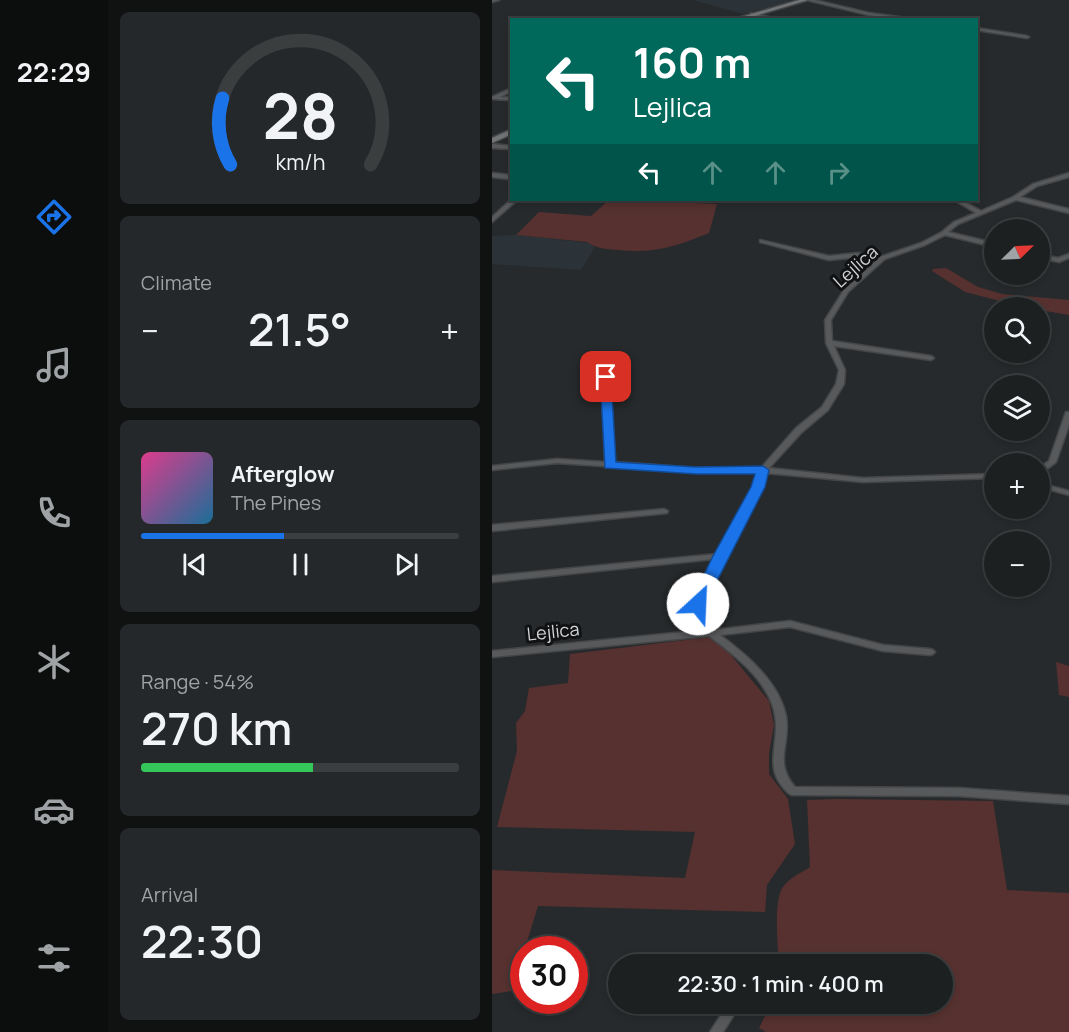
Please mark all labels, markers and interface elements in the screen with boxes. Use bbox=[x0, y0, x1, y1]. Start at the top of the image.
text: 160 m bbox=[633, 33, 751, 91]
icon: left bbox=[534, 42, 612, 120]
text: 22:29 bbox=[17, 53, 91, 90]
text: 28 bbox=[262, 72, 338, 158]
text: Lejlica bbox=[633, 88, 712, 125]
text: km/h bbox=[275, 147, 325, 176]
icon: left bbox=[633, 156, 666, 189]
icon: ahead bbox=[696, 156, 729, 189]
icon: ahead bbox=[759, 156, 792, 189]
icon: right bbox=[822, 156, 855, 189]
icon: directions bbox=[33, 196, 75, 238]
north arrow bbox=[984, 219, 1050, 285]
map controls bbox=[984, 219, 1050, 597]
street label: Lejlica bbox=[827, 240, 883, 292]
text: Climate bbox=[141, 269, 212, 296]
button: search bbox=[984, 297, 1050, 363]
text: 21.5° bbox=[248, 298, 351, 360]
text: − bbox=[141, 308, 159, 353]
text: + bbox=[440, 308, 459, 353]
icon: music bbox=[33, 344, 75, 386]
pin bbox=[580, 351, 631, 402]
icon: arrive bbox=[589, 360, 622, 393]
button: layers bbox=[984, 375, 1050, 441]
button: + bbox=[984, 453, 1050, 519]
text: Afterglow bbox=[231, 459, 335, 489]
text: The Pines bbox=[231, 489, 321, 516]
icon: phone bbox=[33, 492, 75, 534]
button: − bbox=[984, 531, 1050, 597]
icon: previous bbox=[178, 548, 211, 581]
icon: pause bbox=[284, 548, 317, 581]
icon: next bbox=[390, 548, 423, 581]
position arrow bbox=[666, 572, 730, 636]
street label: Lejlica bbox=[526, 616, 580, 646]
icon: climate bbox=[33, 641, 75, 683]
text: Range · 54% bbox=[141, 668, 254, 695]
text: 270 km bbox=[141, 697, 292, 759]
icon: car bbox=[33, 789, 75, 831]
text: Arrival bbox=[141, 881, 198, 908]
text: 22:30 bbox=[141, 910, 263, 972]
speed limit sign: 30 bbox=[510, 936, 588, 1014]
icon: filters bbox=[33, 937, 75, 979]
text: 22:30 · 1 min · 400 m bbox=[677, 969, 884, 999]

